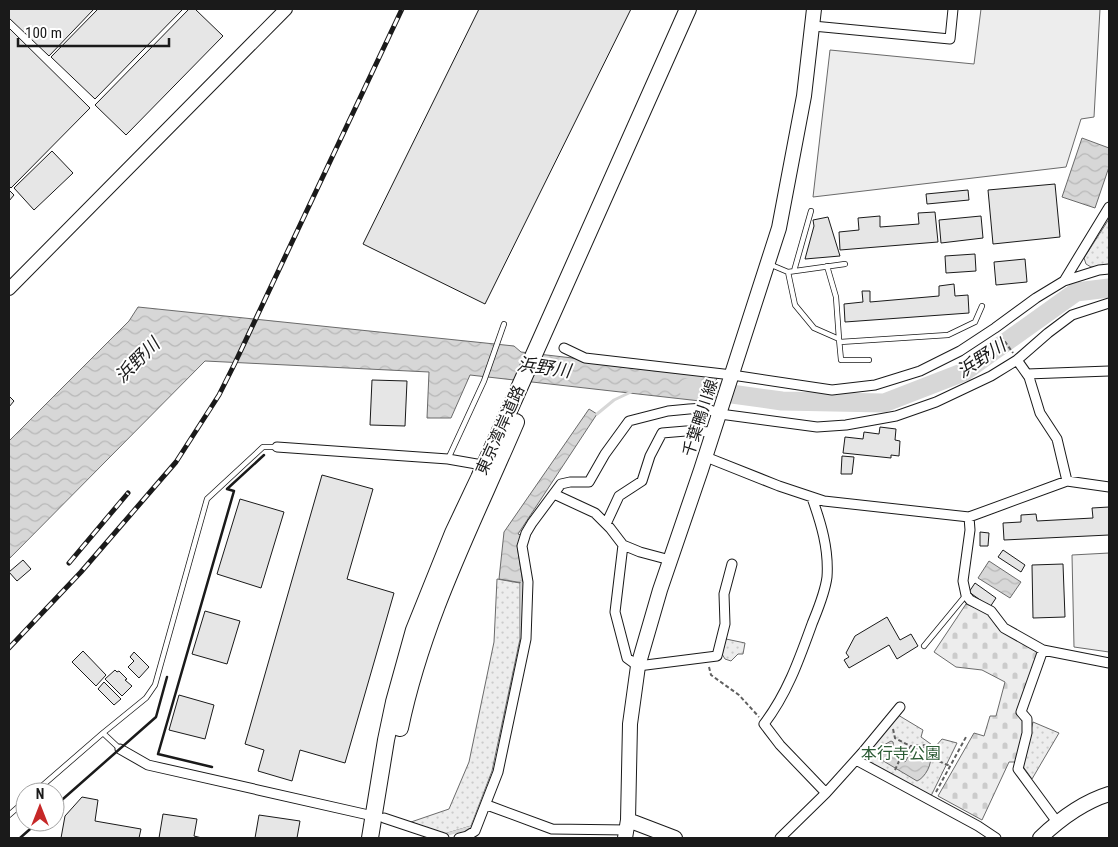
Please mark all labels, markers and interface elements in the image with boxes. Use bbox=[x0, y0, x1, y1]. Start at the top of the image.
scale bar bbox=[18, 15, 169, 47]
text: 100 m bbox=[25, 24, 62, 42]
water label: 浜野川 bbox=[110, 332, 165, 387]
water label: 浜野川 bbox=[953, 333, 1011, 382]
water label: 浜野川 bbox=[516, 353, 574, 381]
street label: 千葉鴨川線 bbox=[679, 377, 721, 459]
street label: 東京湾岸道路 bbox=[472, 382, 528, 478]
park label: 本行寺公園 bbox=[861, 744, 941, 763]
north arrow bbox=[15, 782, 65, 832]
text: N bbox=[36, 786, 44, 802]

